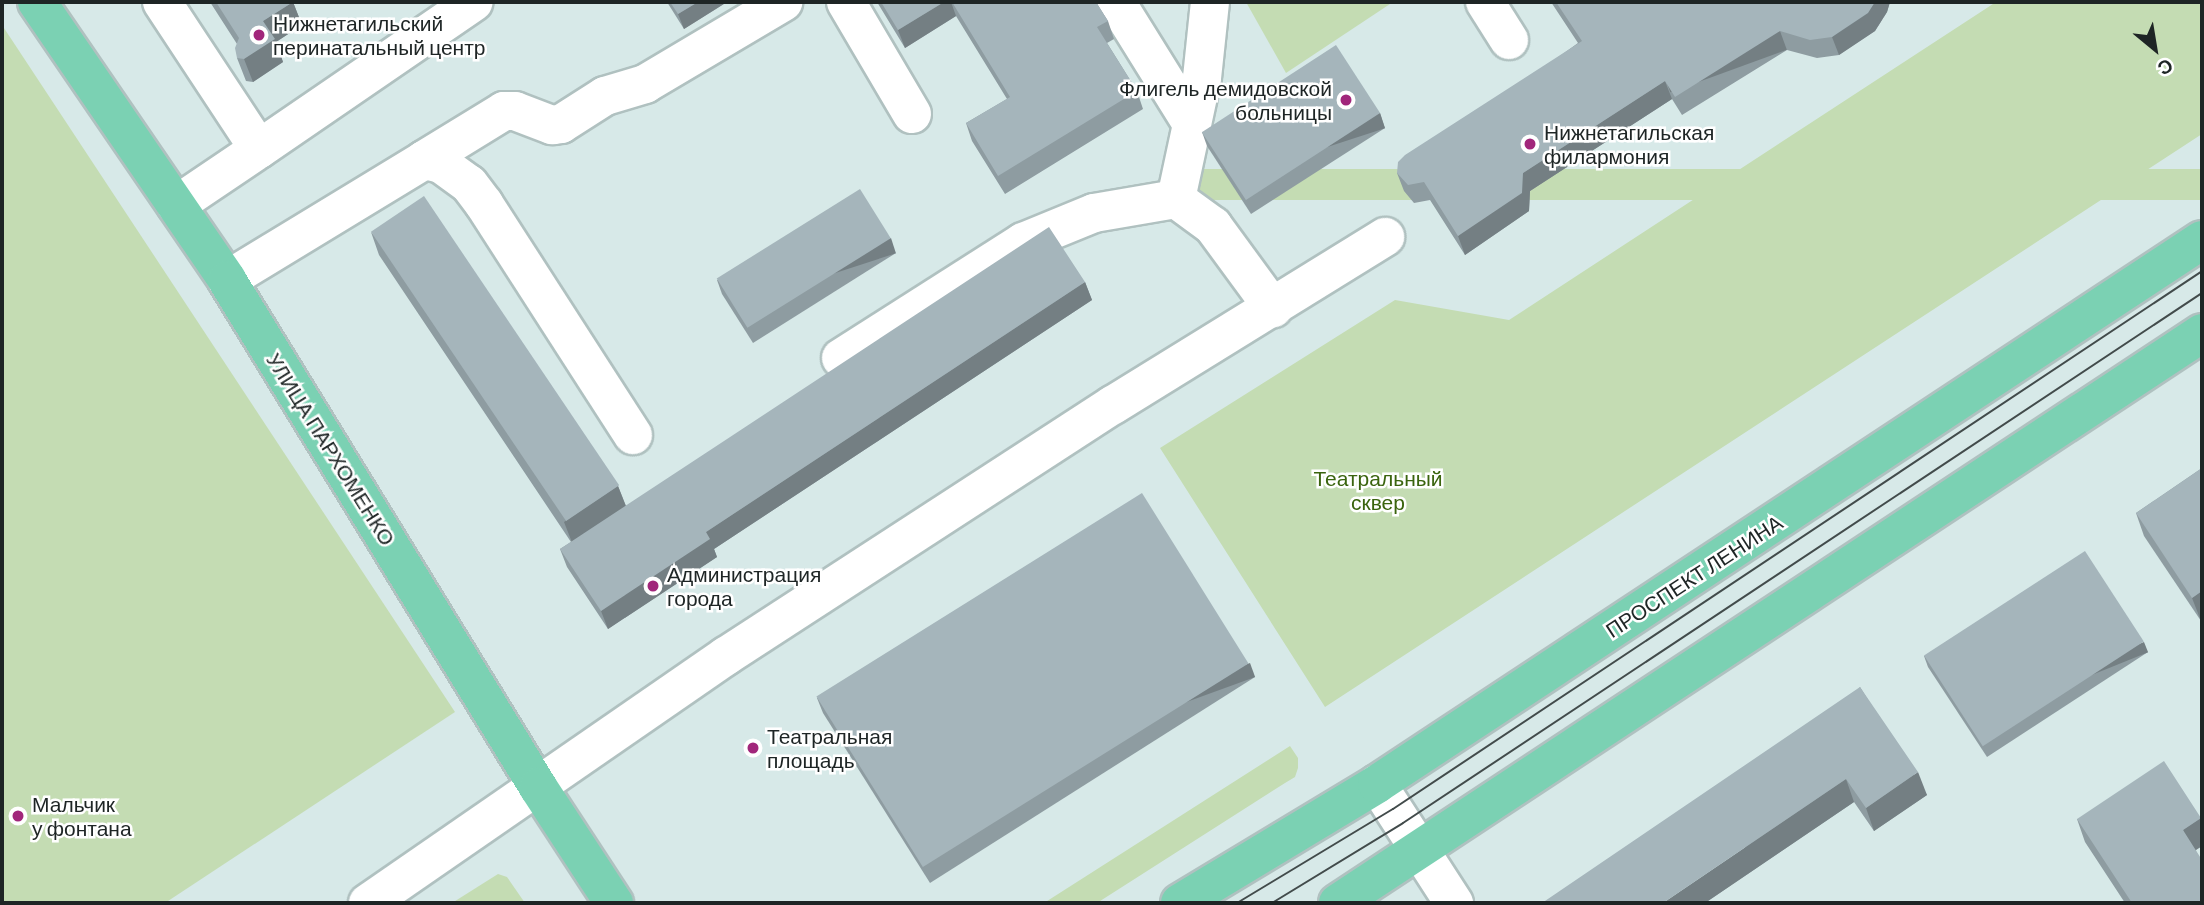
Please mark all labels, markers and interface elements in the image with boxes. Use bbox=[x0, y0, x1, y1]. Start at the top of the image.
place label: Нижнетагильский перинатальный центр bbox=[273, 10, 486, 60]
north arrow bbox=[2120, 14, 2190, 84]
marker: Нижнетагильский перинатальный центр bbox=[251, 27, 267, 43]
text: С bbox=[2154, 54, 2177, 81]
place label: Флигель демидовской больницы bbox=[1119, 75, 1332, 125]
marker: Флигель демидовской больницы bbox=[1338, 92, 1354, 108]
place label: Нижнетагильская филармония bbox=[1544, 119, 1714, 169]
marker: Нижнетагильская филармония bbox=[1522, 136, 1538, 152]
street label: УЛИЦА ПАРХОМЕНКО bbox=[261, 348, 401, 550]
park label: Театральный сквер bbox=[1313, 465, 1443, 515]
street label: ПРОСПЕКТ ЛЕНИНА bbox=[1601, 509, 1787, 643]
place label: Администрация города bbox=[667, 561, 821, 611]
marker: Администрация города bbox=[645, 578, 661, 594]
place label: Театральная площадь bbox=[767, 723, 892, 773]
marker: Театральная площадь bbox=[745, 740, 761, 756]
place label: Мальчик у фонтана bbox=[32, 791, 132, 841]
marker: Мальчик у фонтана bbox=[10, 808, 26, 824]

